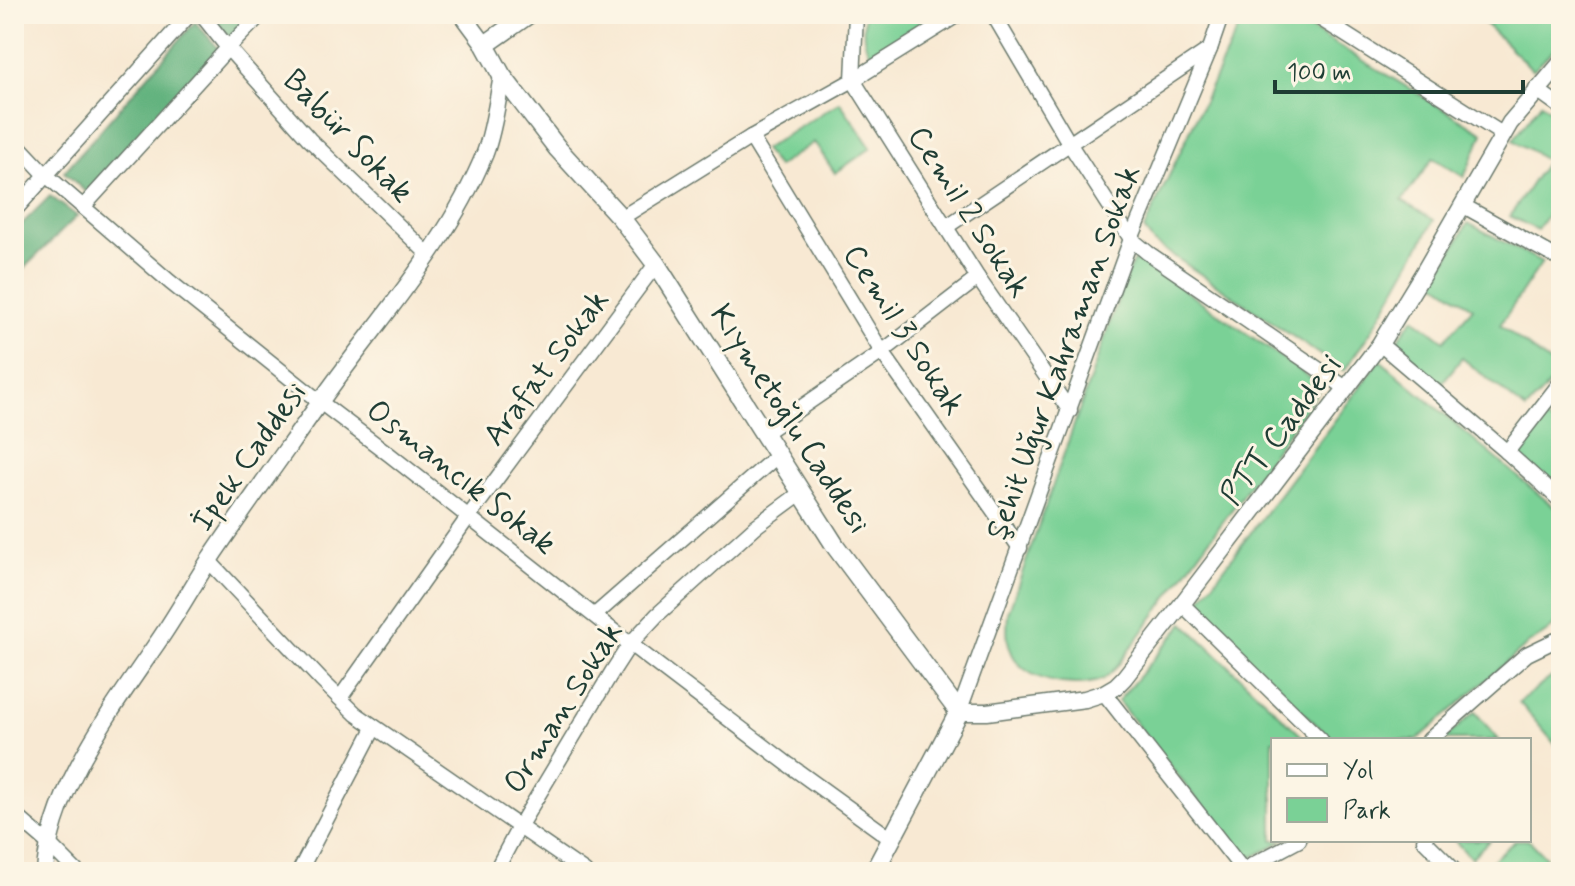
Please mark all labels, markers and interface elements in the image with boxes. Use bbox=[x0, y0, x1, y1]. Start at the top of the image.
scale bar bbox=[1275, 44, 1523, 94]
text: 100 m bbox=[1287, 58, 1351, 89]
street label: Babür Sokak bbox=[273, 60, 422, 212]
street label: Cemil 2 Sokak bbox=[897, 118, 1040, 306]
street label: Şehit Uğur Kahraman Sokak bbox=[976, 159, 1151, 546]
street label: Cemil 3 Sokak bbox=[832, 237, 974, 424]
street label: Arafat Sokak bbox=[474, 281, 619, 455]
street label: Kıymetoğlu Caddesi bbox=[699, 296, 879, 542]
street label: PTT Caddesi bbox=[1211, 346, 1352, 514]
street label: İpek Caddesi bbox=[183, 374, 317, 540]
street label: Osmancık Sokak bbox=[357, 390, 564, 565]
street label: Orman Sokak bbox=[494, 614, 633, 802]
legend bbox=[1271, 738, 1531, 842]
text: Yol bbox=[1343, 756, 1373, 787]
text: Park bbox=[1343, 796, 1391, 827]

